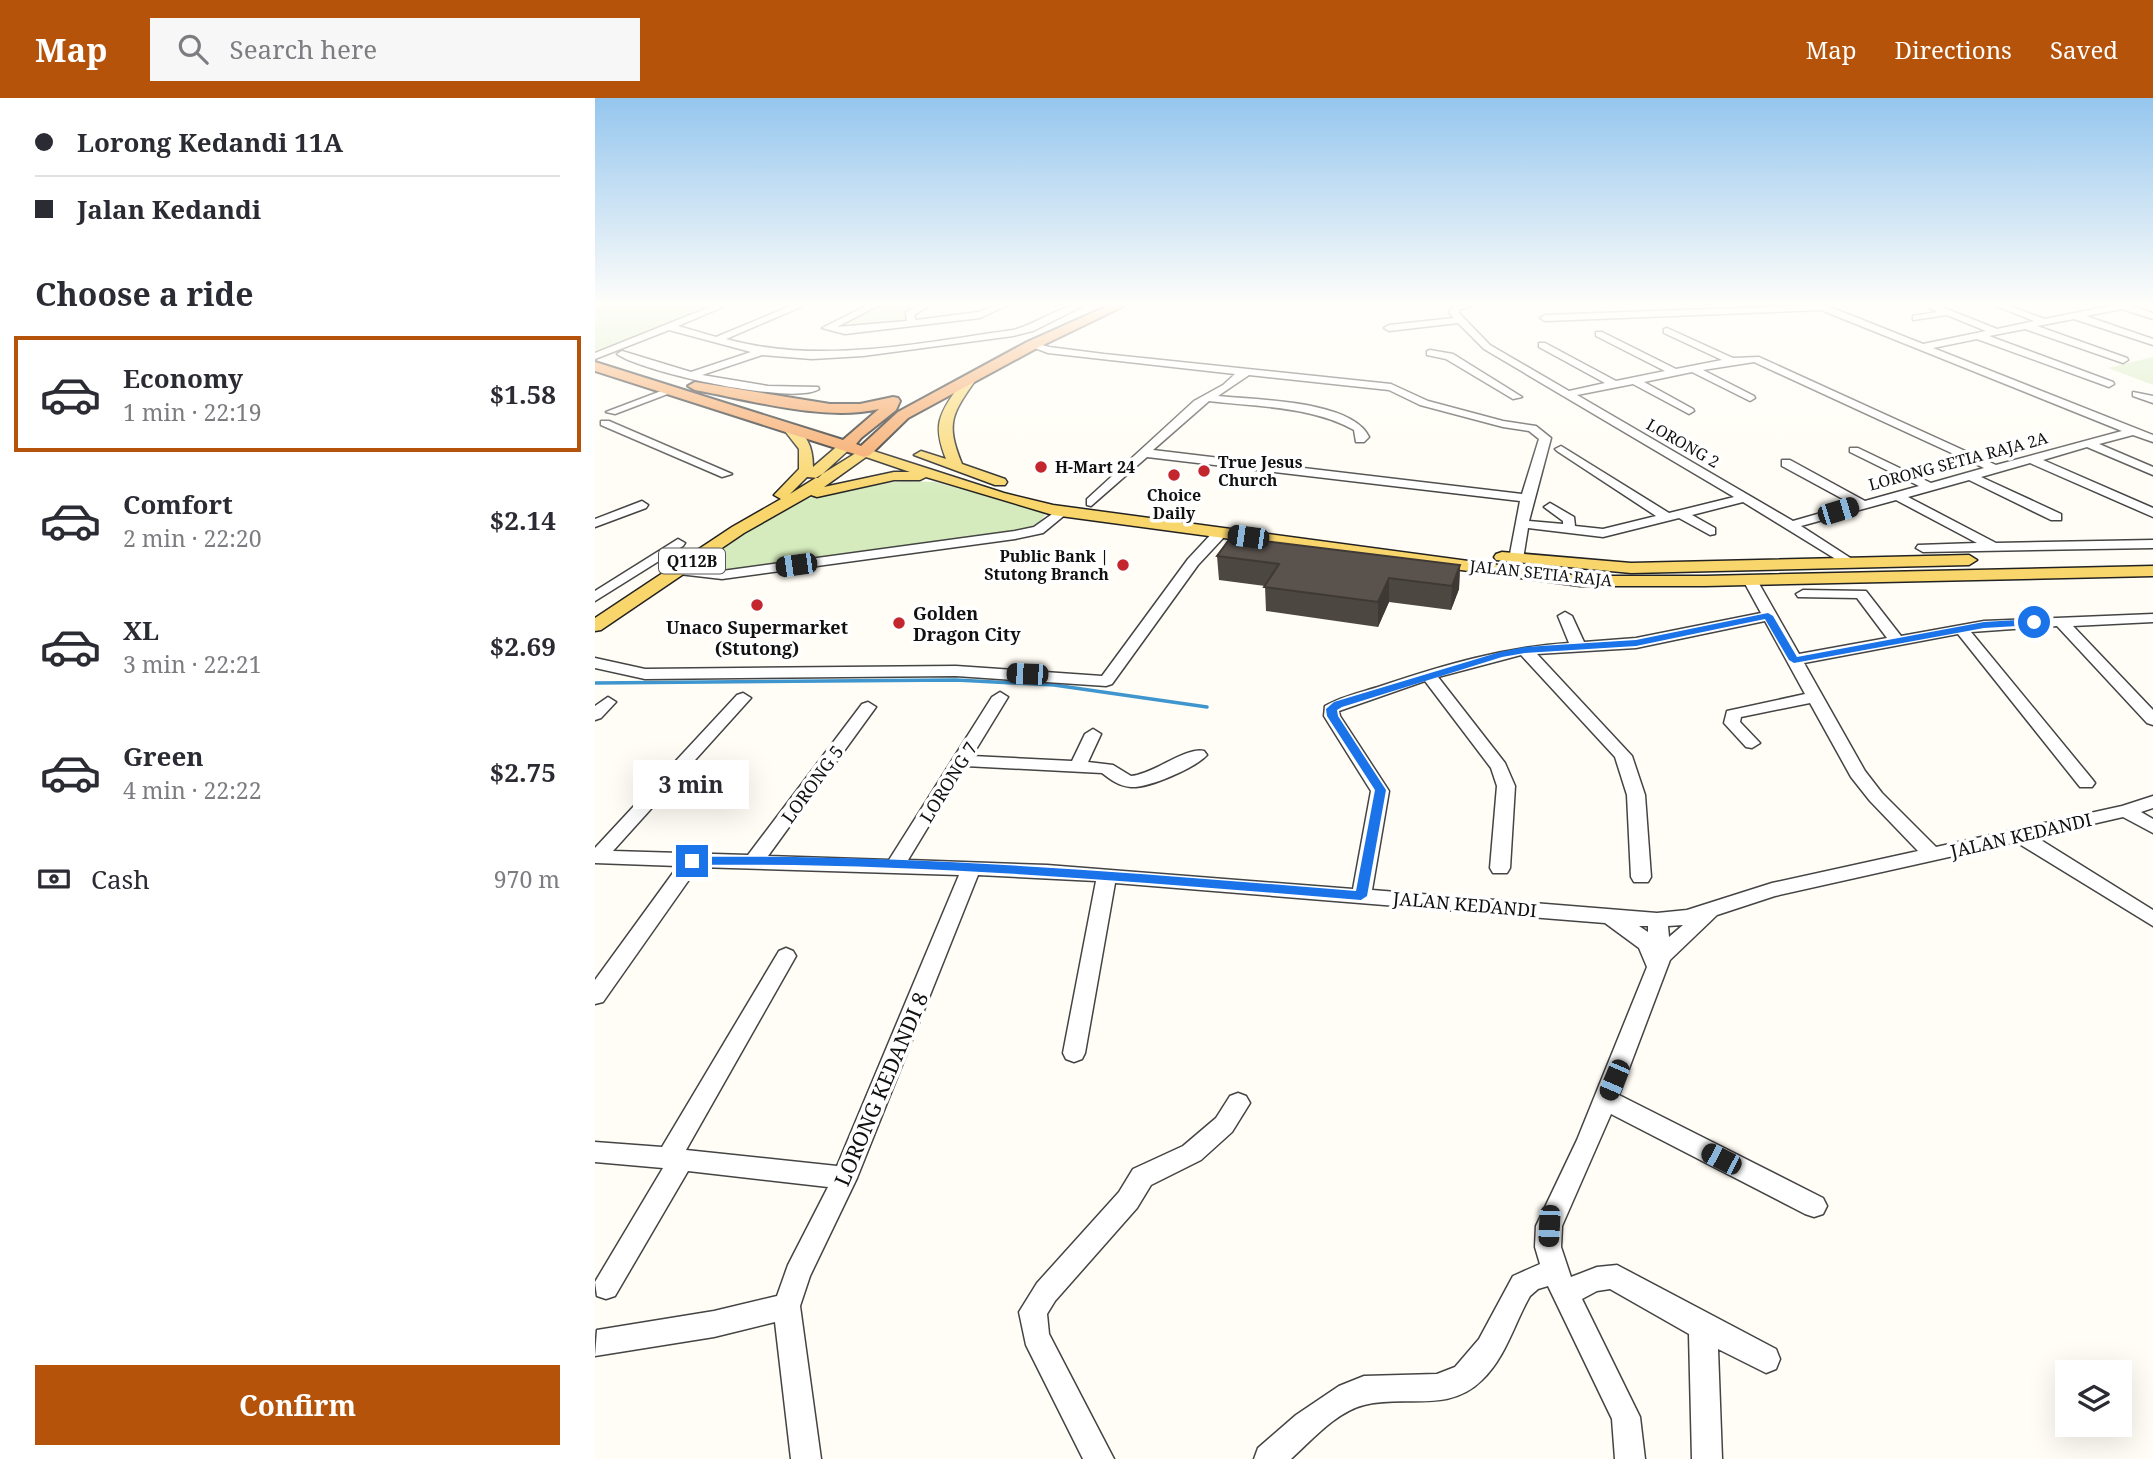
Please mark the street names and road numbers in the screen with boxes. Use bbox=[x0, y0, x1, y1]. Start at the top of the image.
street label: LORONG 2 bbox=[1643, 413, 1723, 473]
street label: LORONG SETIA RAJA 2A bbox=[1866, 426, 2051, 496]
road number: Q112B bbox=[659, 548, 725, 574]
street label: JALAN SETIA RAJA bbox=[1468, 554, 1614, 591]
street label: LORONG 7 bbox=[914, 737, 982, 827]
street label: LORONG 5 bbox=[776, 740, 848, 828]
street label: JALAN KEDANDI bbox=[1947, 807, 2094, 863]
street label: JALAN KEDANDI bbox=[1391, 886, 1538, 922]
street label: LORONG KEDANDI 8 bbox=[828, 988, 934, 1190]

